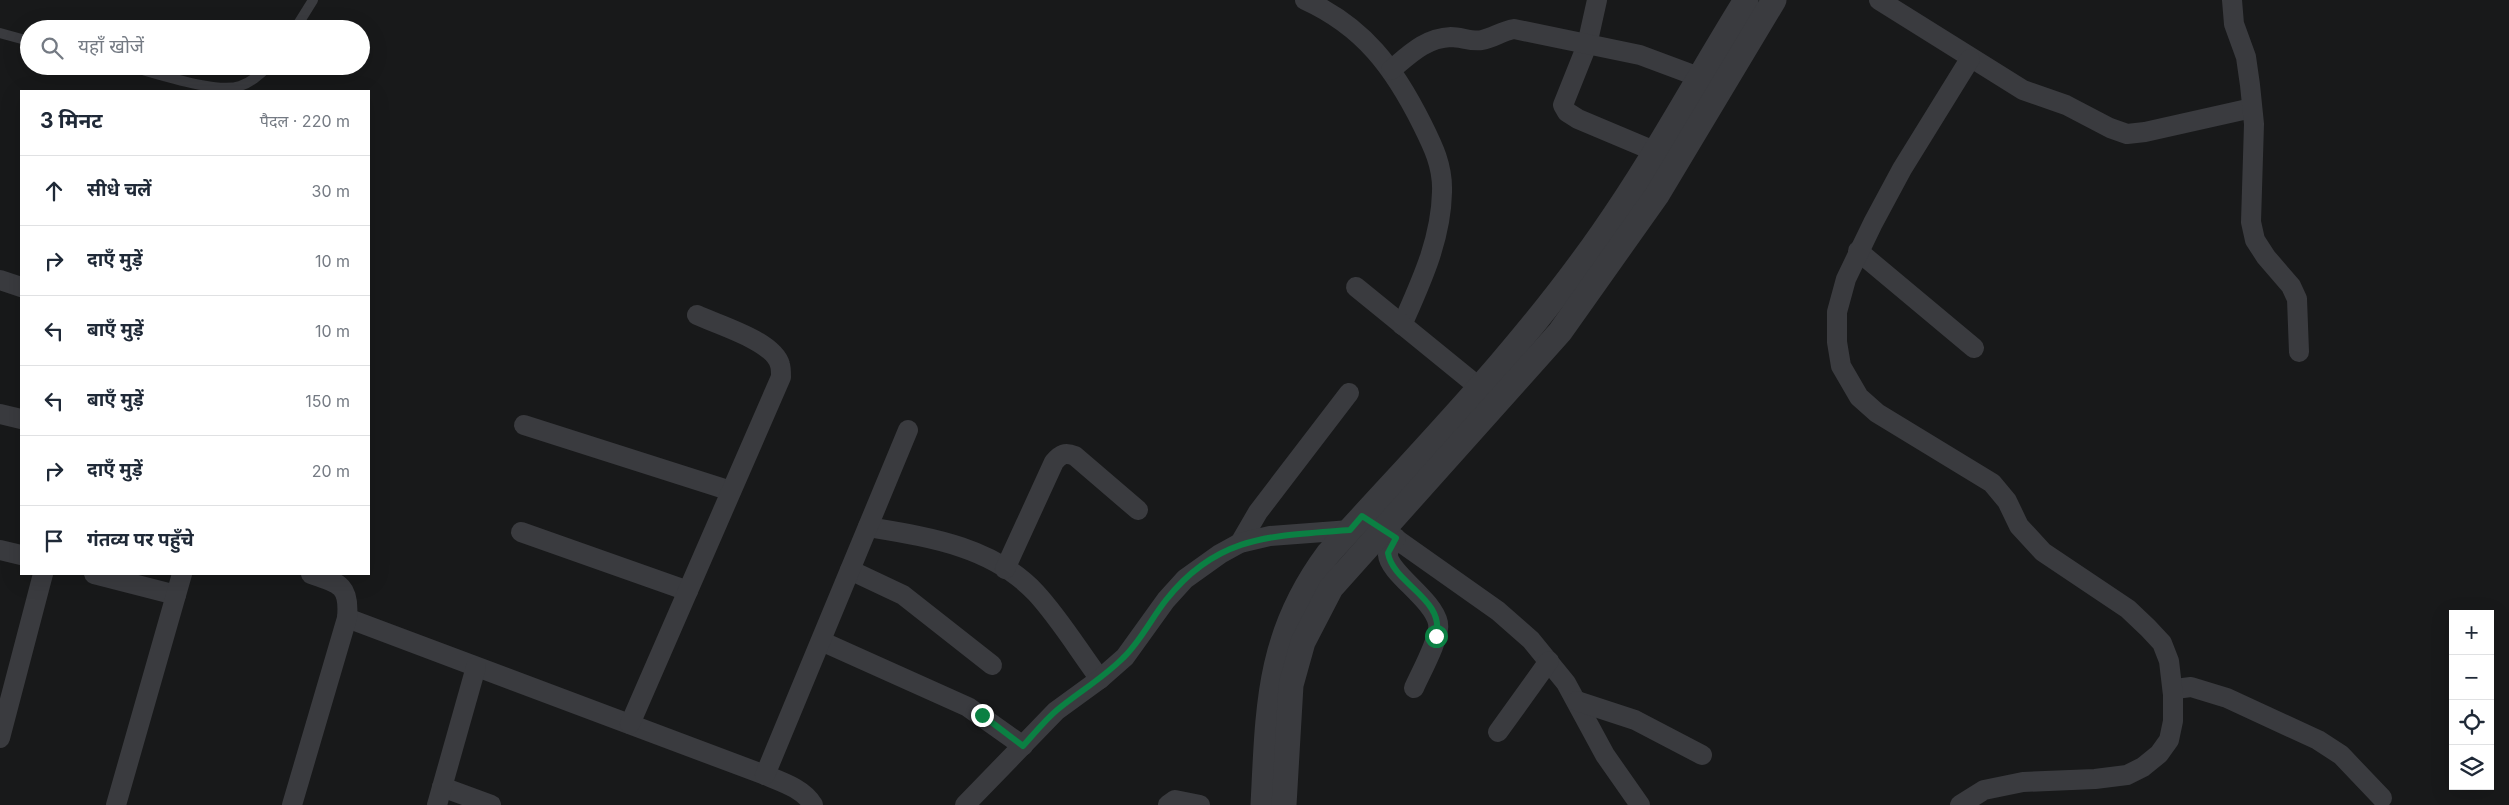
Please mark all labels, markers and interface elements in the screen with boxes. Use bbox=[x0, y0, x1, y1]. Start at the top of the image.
search box bbox=[20, 20, 370, 75]
icon: search bbox=[38, 34, 66, 62]
text: यहाँ खोजें bbox=[78, 35, 144, 58]
text: 3 मिनट bbox=[40, 108, 103, 133]
text: पैदल · 220 m bbox=[260, 111, 350, 131]
icon: ahead bbox=[40, 177, 68, 205]
text: सीधे चलें bbox=[87, 178, 151, 201]
text: 30 m bbox=[312, 181, 350, 201]
icon: right bbox=[40, 247, 68, 275]
text: दाएँ मुड़ें bbox=[87, 248, 143, 271]
text: 10 m bbox=[315, 251, 350, 271]
icon: left bbox=[40, 317, 68, 345]
text: बाएँ मुड़ें bbox=[87, 318, 144, 341]
text: 10 m bbox=[315, 321, 350, 341]
icon: left bbox=[40, 387, 68, 415]
text: बाएँ मुड़ें bbox=[87, 388, 144, 411]
text: 150 m bbox=[305, 391, 350, 411]
icon: right bbox=[40, 457, 68, 485]
text: दाएँ मुड़ें bbox=[87, 458, 143, 481]
text: 20 m bbox=[312, 461, 350, 481]
icon: arrive bbox=[40, 527, 68, 555]
text: गंतव्य पर पहुँचे bbox=[87, 528, 194, 551]
map controls bbox=[2449, 610, 2494, 790]
button: + bbox=[2449, 610, 2494, 655]
route start bbox=[1425, 625, 1448, 648]
button: − bbox=[2449, 655, 2494, 700]
button: locate bbox=[2449, 700, 2494, 745]
route end bbox=[971, 704, 994, 727]
button: layers bbox=[2449, 745, 2494, 790]

